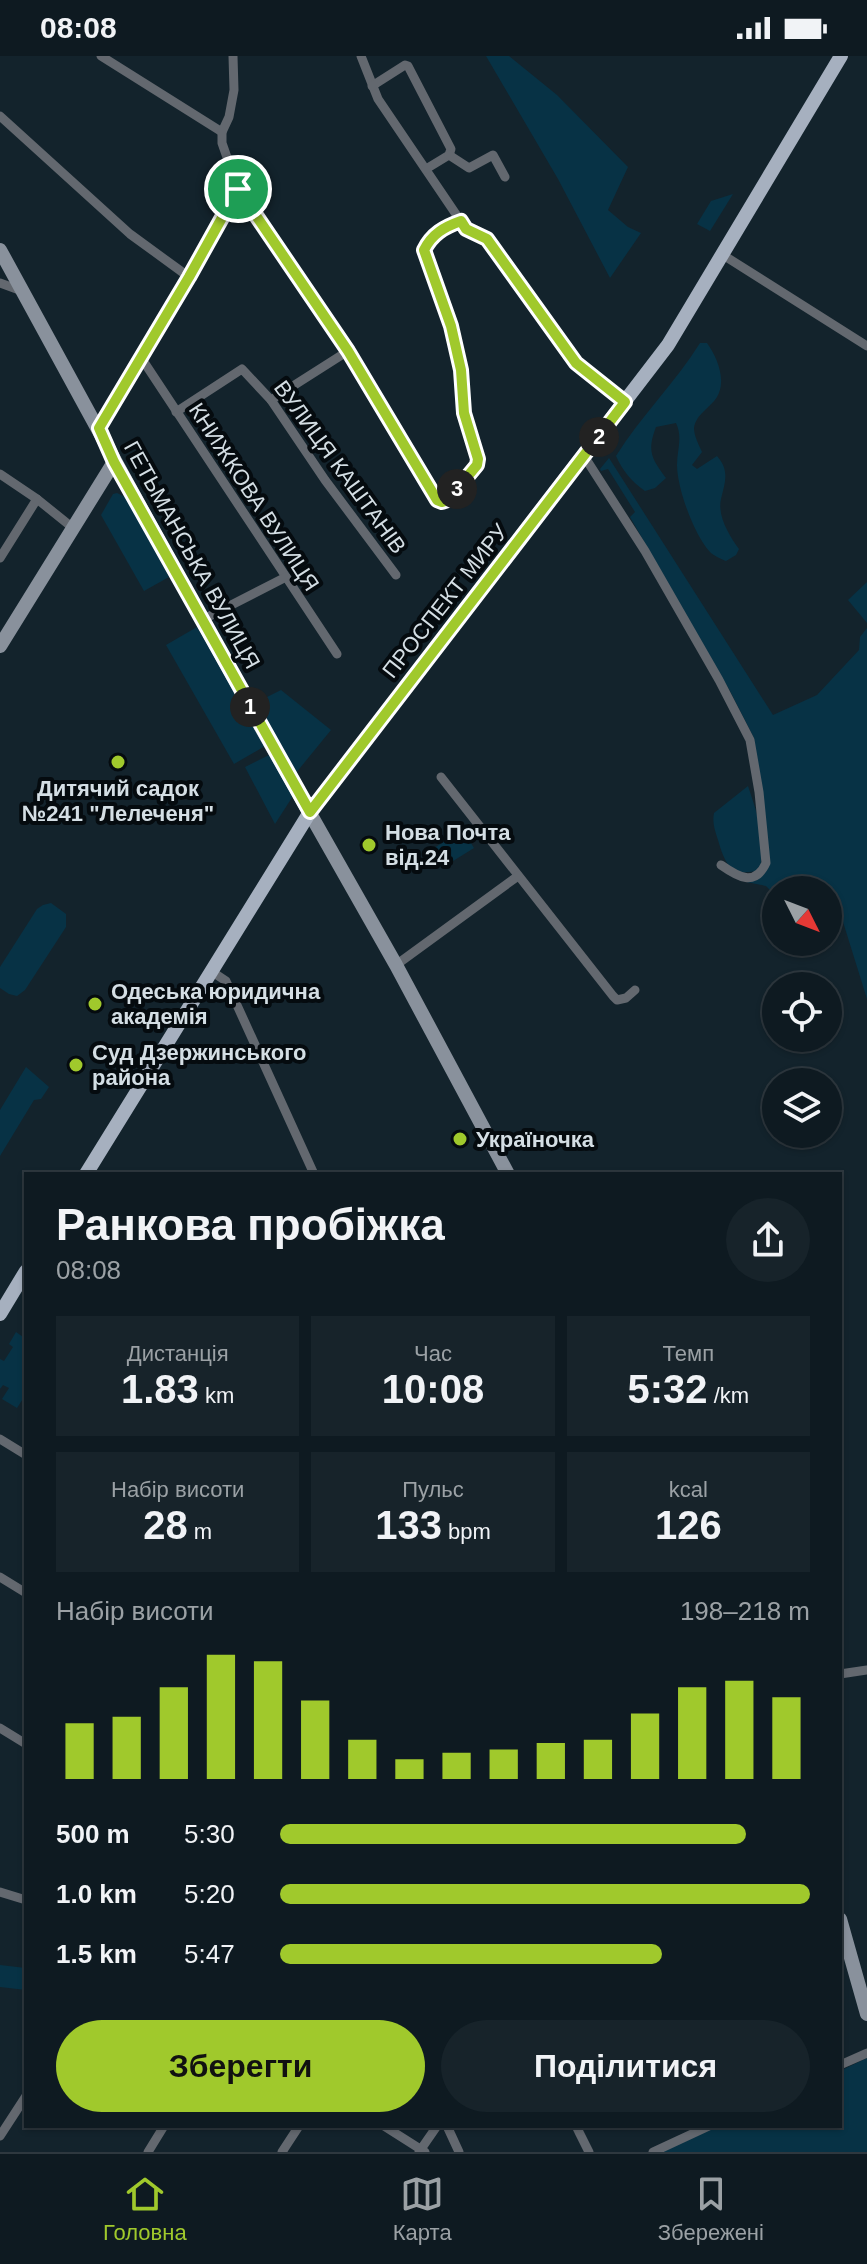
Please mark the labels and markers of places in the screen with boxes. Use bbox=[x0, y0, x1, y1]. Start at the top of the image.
pin bbox=[204, 155, 272, 223]
pin: 2 bbox=[579, 417, 619, 457]
pin: 3 bbox=[437, 469, 477, 509]
pin: 1 bbox=[230, 687, 270, 727]
marker: Дитячий садок №241 "Лелеченя" bbox=[109, 753, 127, 771]
place label: Дитячий садок №241 "Лелеченя" bbox=[22, 776, 214, 826]
place label: Нова Почта від.24 bbox=[385, 820, 511, 870]
marker: Нова Почта від.24 bbox=[360, 836, 378, 854]
place label: Одеська юридична академія bbox=[111, 979, 321, 1029]
marker: Одеська юридична академія bbox=[86, 995, 104, 1013]
place label: Суд Дзержинського района bbox=[92, 1040, 307, 1090]
marker: Суд Дзержинського района bbox=[67, 1056, 85, 1074]
place label: Україночка bbox=[476, 1127, 595, 1152]
marker: Україночка bbox=[451, 1130, 469, 1148]

